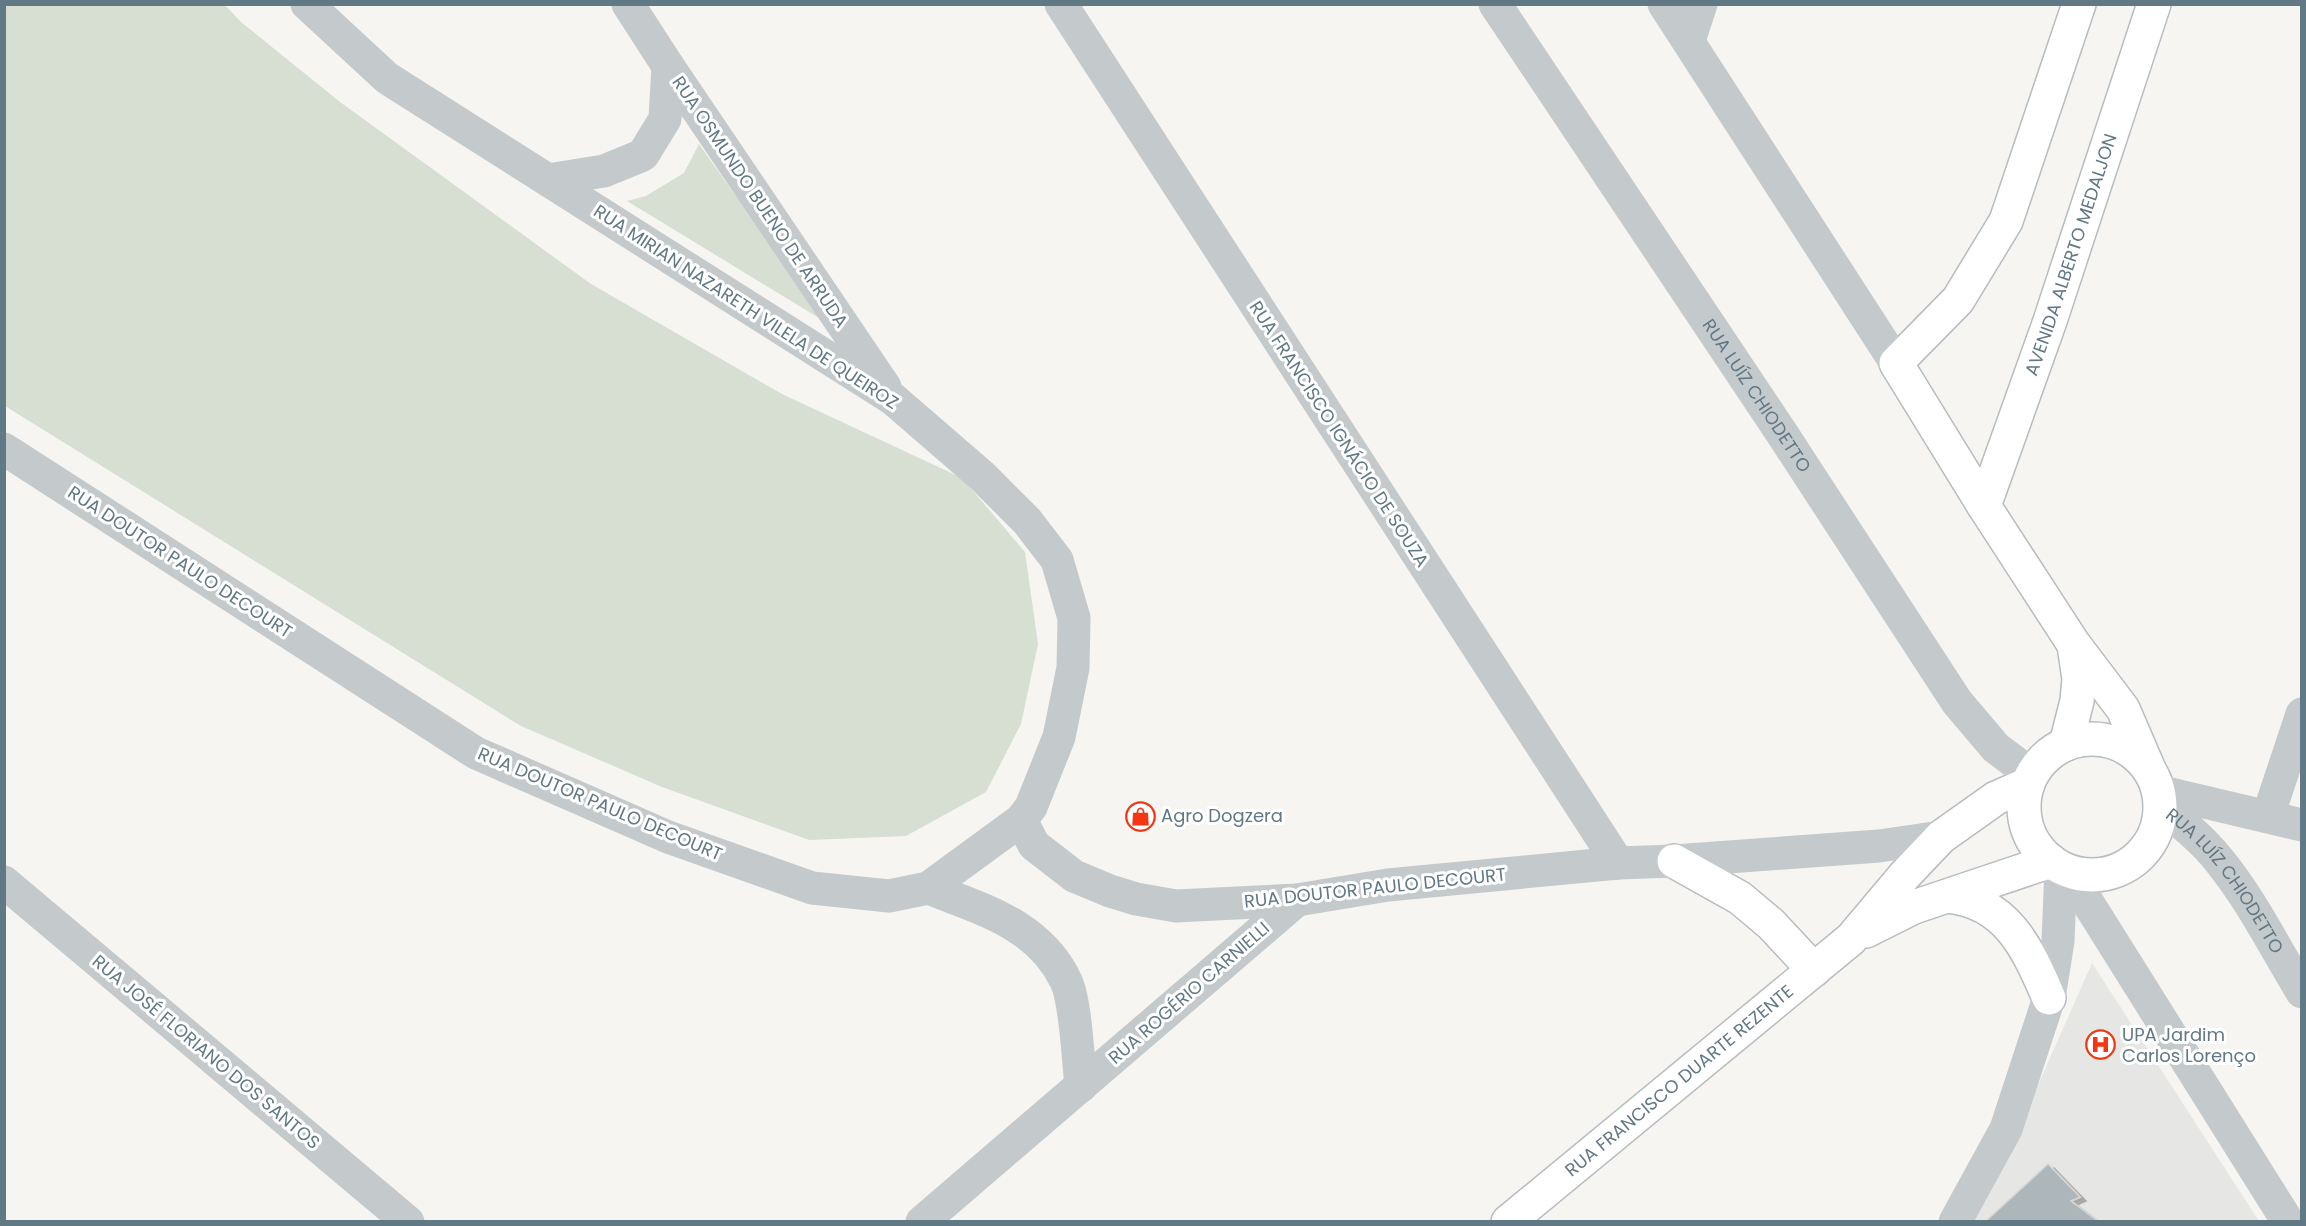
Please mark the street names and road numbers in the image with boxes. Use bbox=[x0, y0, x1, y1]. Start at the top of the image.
street label: RUA OSMUNDO BUENO DE ARRUDA bbox=[667, 71, 854, 332]
street label: AVENIDA ALBERTO MEDALJON bbox=[2018, 130, 2123, 379]
street label: RUA MIRIAN NAZARETH VILELA DE QUEIROZ bbox=[589, 198, 903, 415]
street label: RUA FRANCISCO IGNÁCIO DE SOUZA bbox=[1244, 296, 1435, 572]
street label: RUA LUÍZ CHIODETTO bbox=[1697, 314, 1817, 477]
street label: RUA DOUTOR PAULO DECOURT bbox=[63, 479, 298, 644]
street label: RUA DOUTOR PAULO DECOURT bbox=[474, 741, 726, 867]
street label: RUA LUÍZ CHIODETTO bbox=[2161, 802, 2290, 958]
street label: RUA DOUTOR PAULO DECOURT bbox=[1243, 861, 1507, 914]
street label: RUA ROGÉRIO CARNIELLI bbox=[1103, 916, 1275, 1070]
street label: RUA JOSÉ FLORIANO DOS SANTOS bbox=[87, 949, 326, 1155]
street label: RUA FRANCISCO DUARTE REZENTE bbox=[1559, 979, 1798, 1182]

